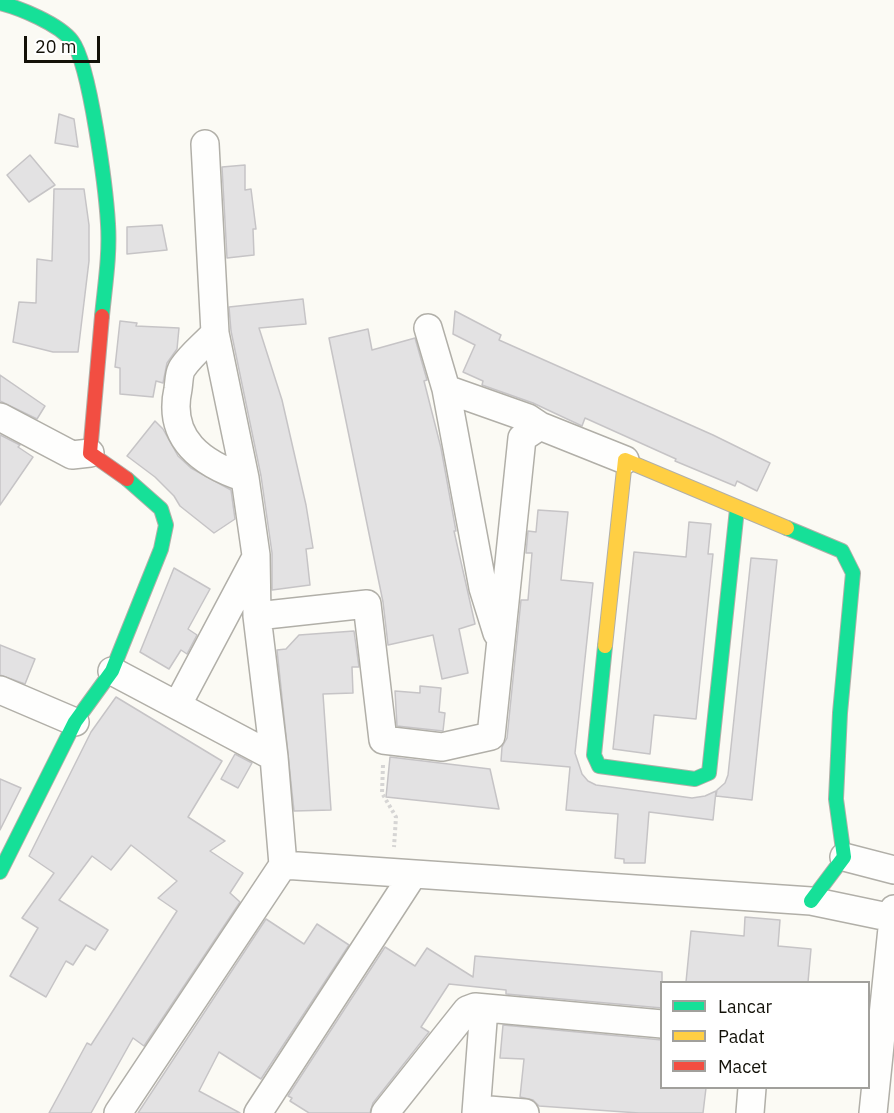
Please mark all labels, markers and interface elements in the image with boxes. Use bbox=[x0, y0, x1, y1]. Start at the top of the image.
scale bar bbox=[27, 24, 104, 62]
text: 20 m bbox=[35, 35, 77, 58]
legend bbox=[660, 981, 870, 1089]
text: Lancar bbox=[718, 995, 772, 1018]
text: Padat bbox=[718, 1025, 765, 1048]
text: Macet bbox=[718, 1055, 767, 1078]

